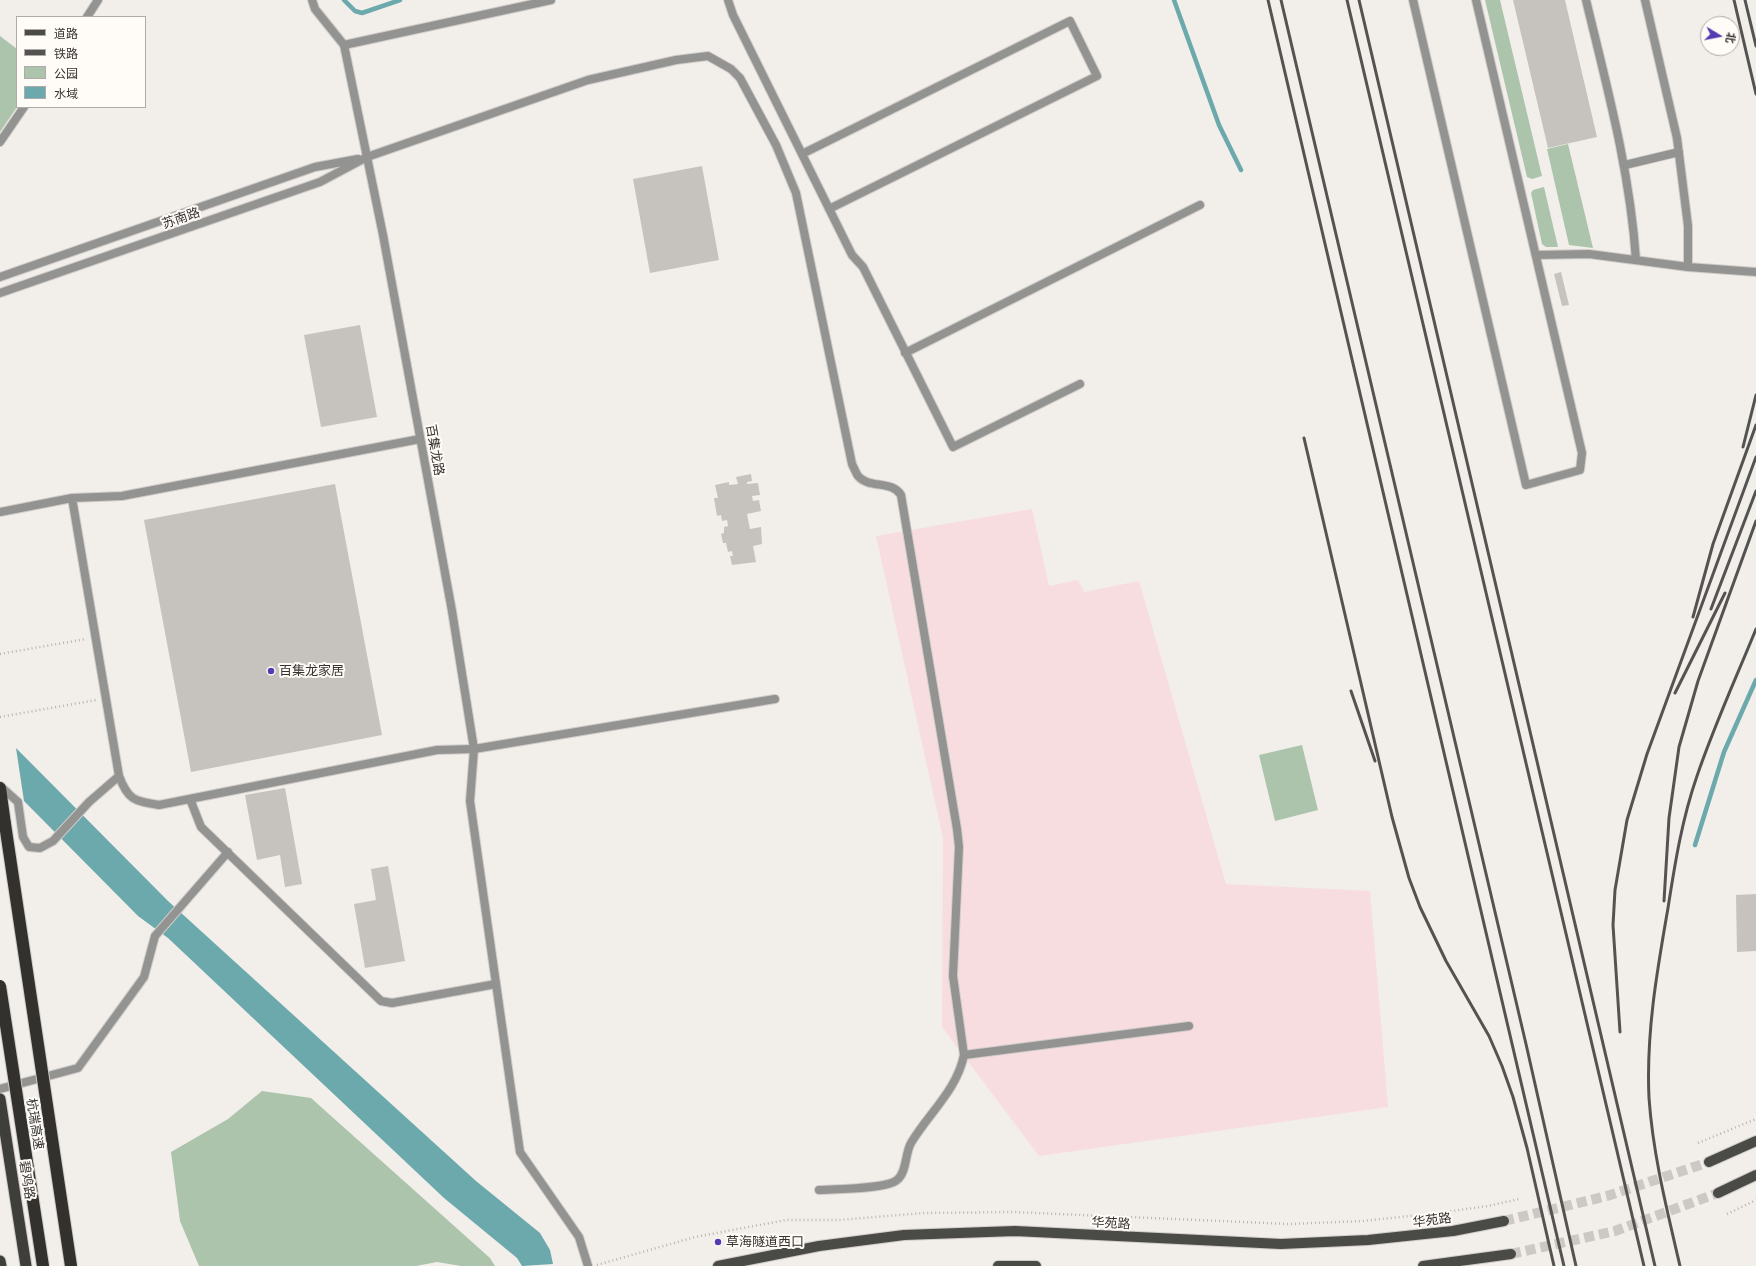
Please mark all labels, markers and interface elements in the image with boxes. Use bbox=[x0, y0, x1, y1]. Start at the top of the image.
legend bbox=[16, 16, 146, 108]
north arrow bbox=[1700, 16, 1740, 56]
text: 道路 bbox=[54, 26, 78, 40]
text: 北 bbox=[1724, 31, 1739, 45]
text: 铁路 bbox=[54, 46, 78, 60]
text: 公园 bbox=[54, 66, 78, 80]
text: 水域 bbox=[54, 86, 78, 100]
street label: 苏南路 bbox=[160, 204, 202, 232]
street label: 百集龙路 bbox=[423, 423, 447, 477]
place label: 百集龙家居 bbox=[279, 663, 344, 679]
marker: 百集龙家居 bbox=[266, 666, 276, 676]
street label: 杭瑞高速 bbox=[23, 1097, 47, 1151]
street label: 碧鸡路 bbox=[16, 1160, 38, 1200]
street label: 华苑路 bbox=[1412, 1210, 1452, 1230]
street label: 华苑路 bbox=[1091, 1214, 1131, 1232]
place label: 草海隧道西口 bbox=[726, 1234, 804, 1250]
marker: 草海隧道西口 bbox=[713, 1237, 723, 1247]

